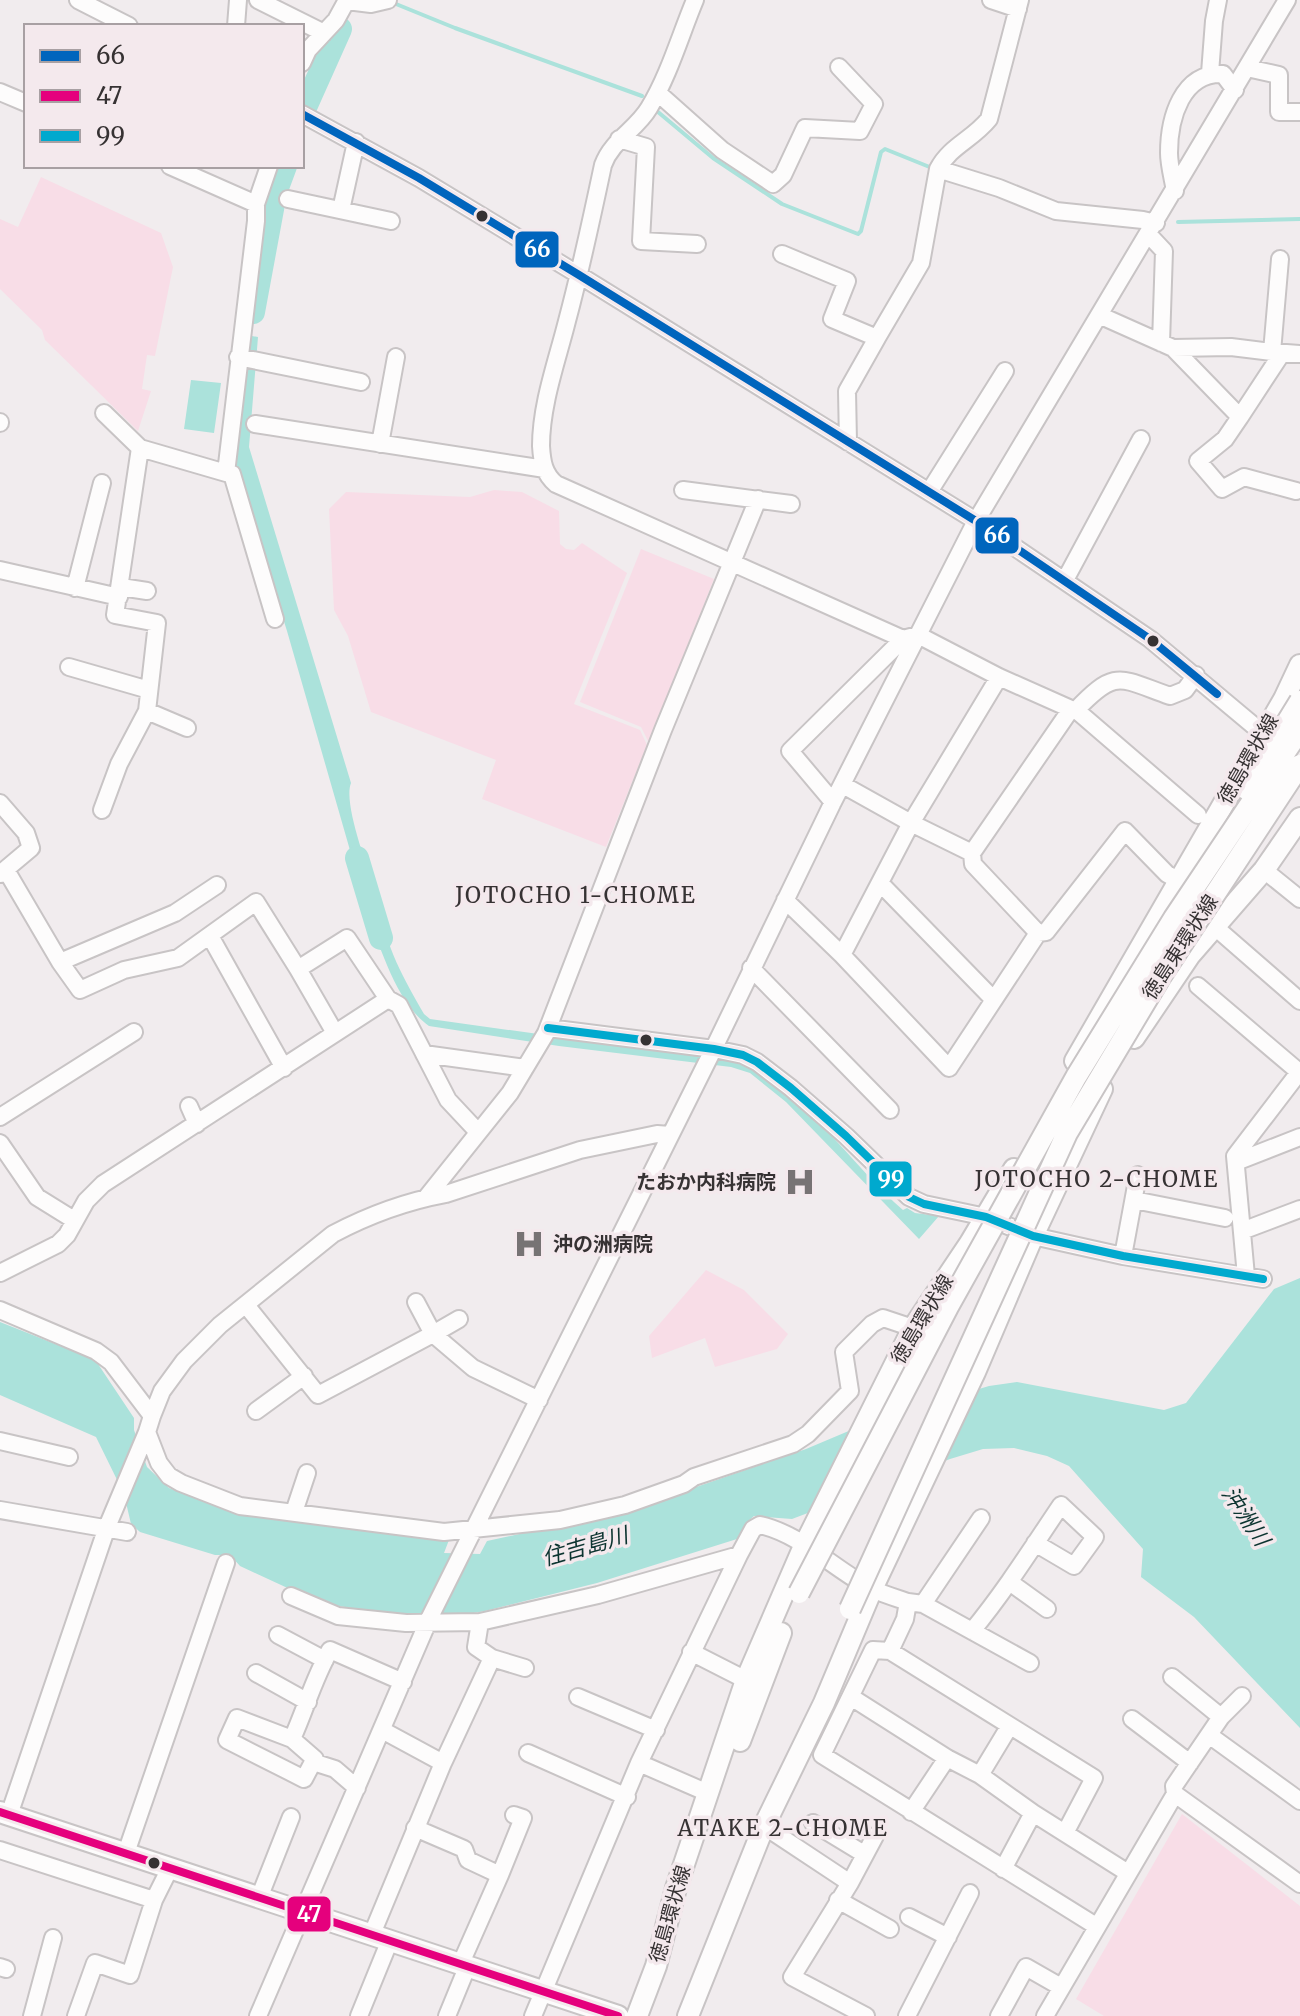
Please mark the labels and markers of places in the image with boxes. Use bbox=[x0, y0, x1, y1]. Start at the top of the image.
unlabelled marker bbox=[474, 208, 490, 224]
unlabelled marker bbox=[1145, 633, 1161, 649]
unlabelled marker bbox=[638, 1032, 654, 1048]
hospital icon: たおか内科病院 bbox=[783, 1165, 817, 1199]
place label: たおか内科病院 bbox=[636, 1169, 776, 1194]
hospital icon: 沖の洲病院 bbox=[512, 1227, 546, 1261]
place label: 沖の洲病院 bbox=[553, 1231, 653, 1256]
unlabelled marker bbox=[146, 1855, 162, 1871]

